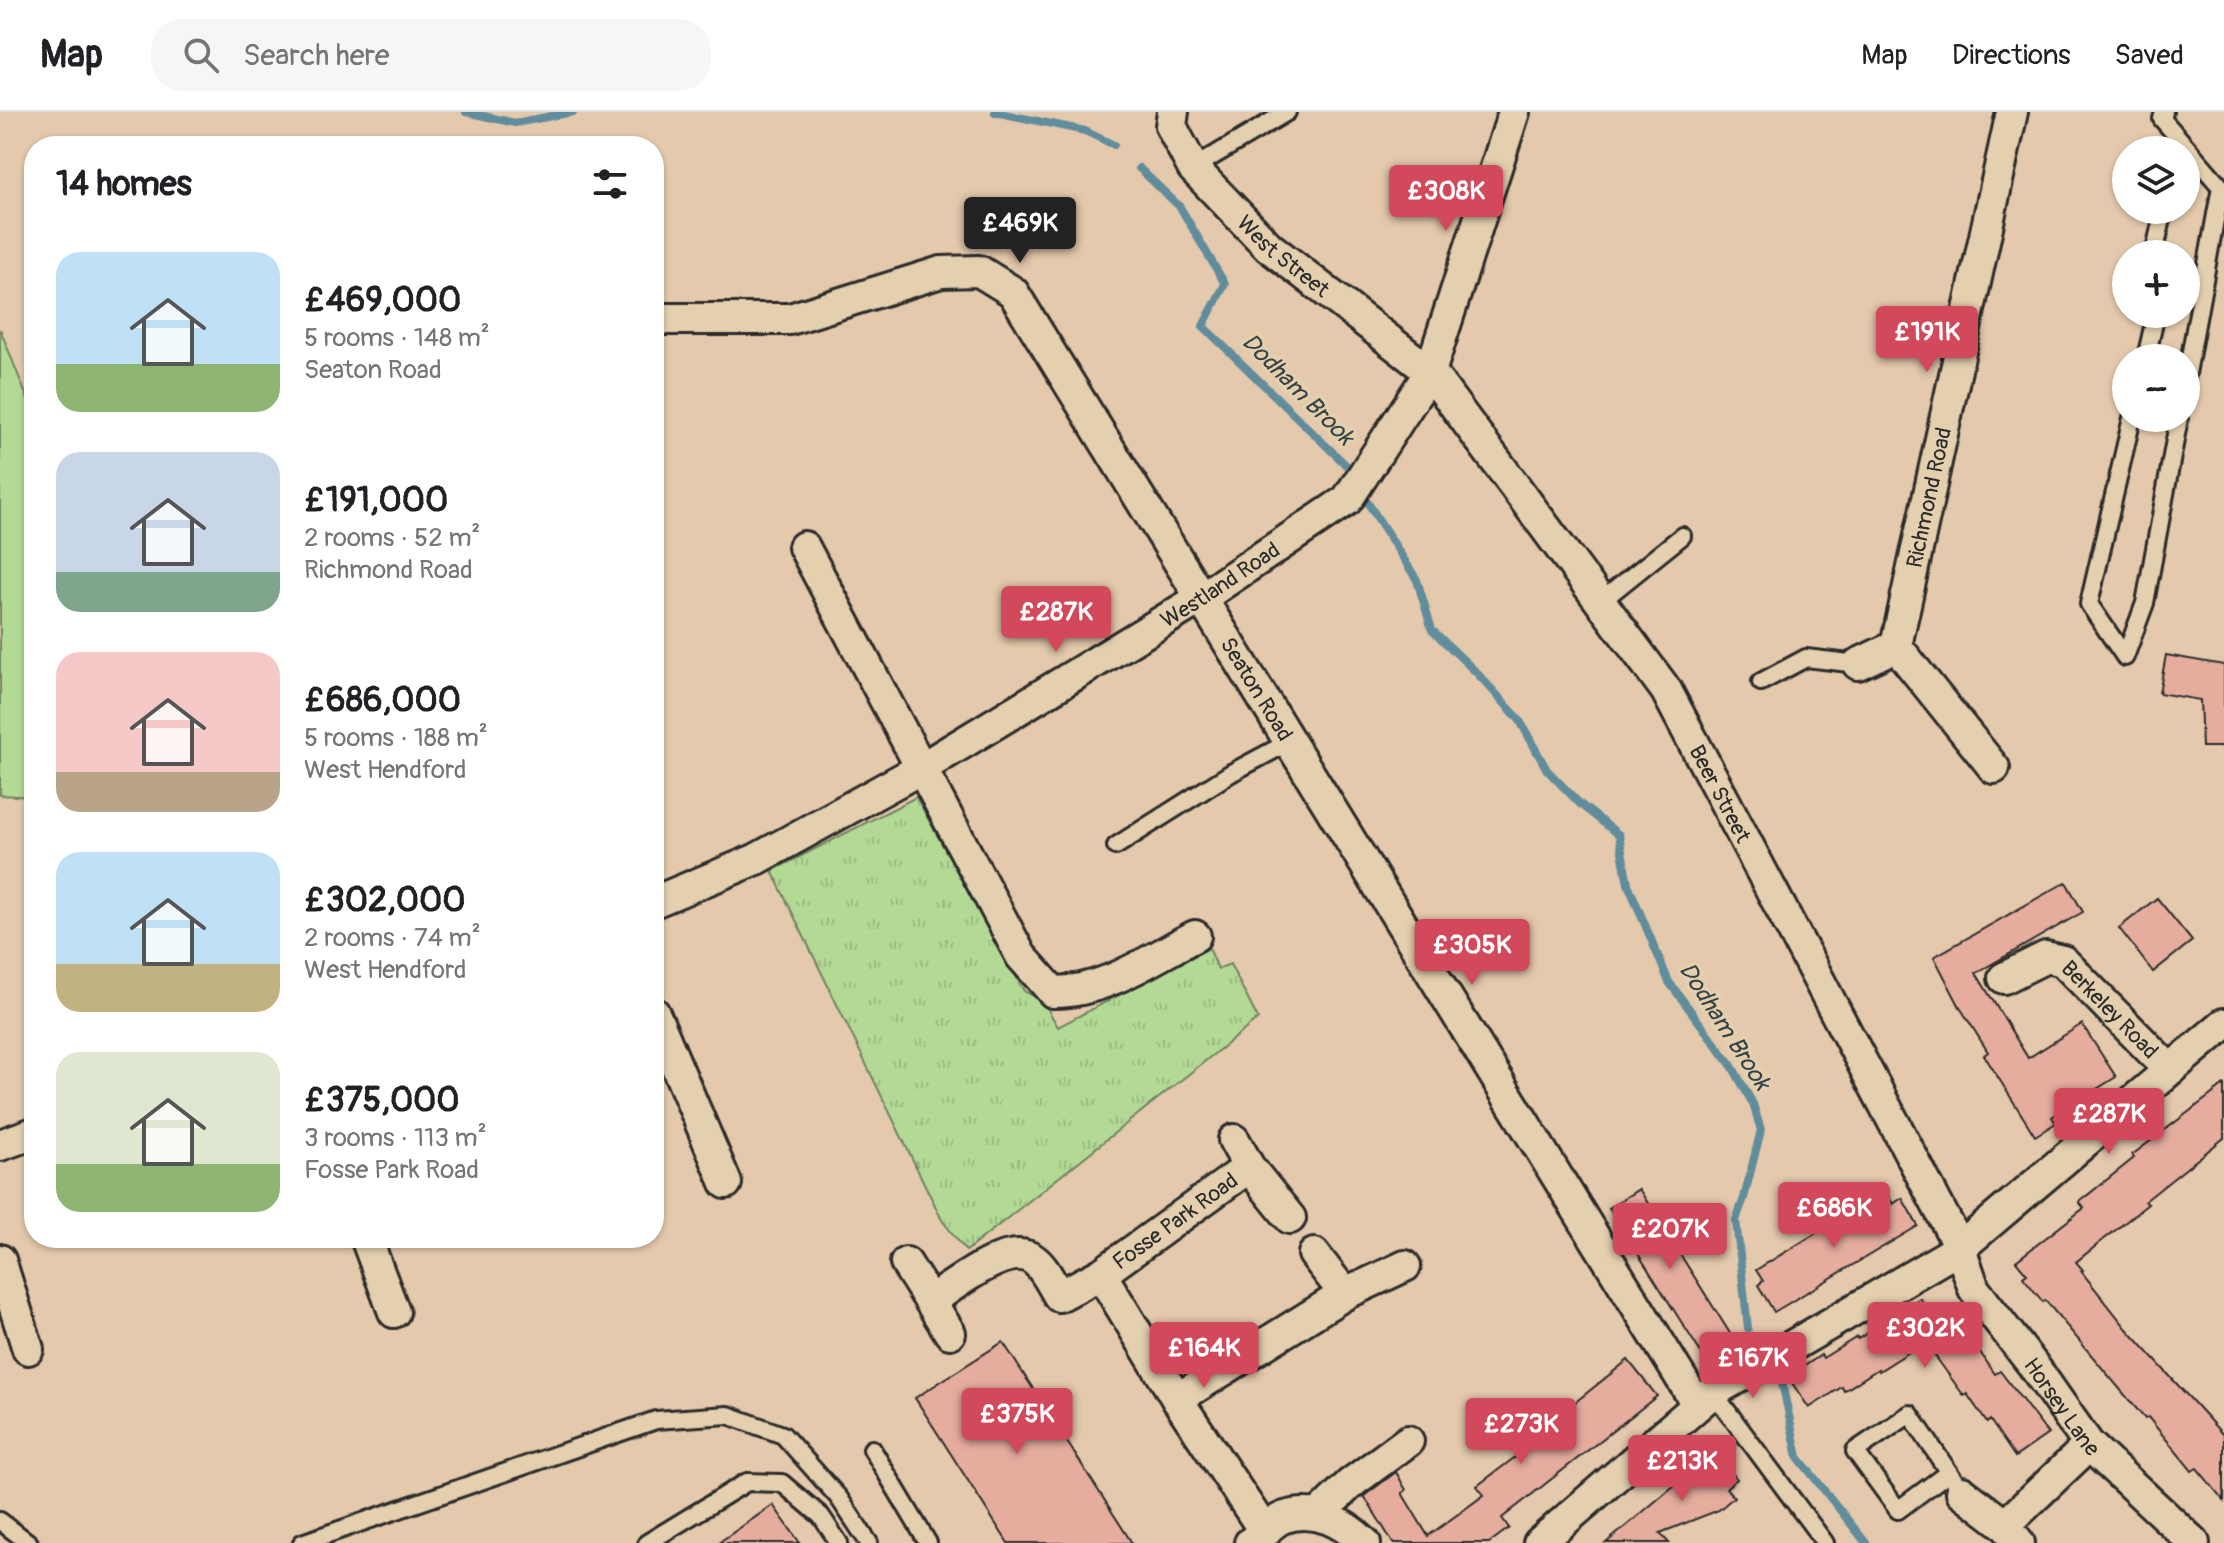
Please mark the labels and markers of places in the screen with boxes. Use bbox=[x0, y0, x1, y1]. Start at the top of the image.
pin: £308K bbox=[1390, 165, 1502, 233]
pin: £469K bbox=[964, 197, 1076, 265]
pin: £191K bbox=[1871, 306, 1983, 374]
pin: £287K bbox=[1000, 586, 1112, 654]
pin: £305K bbox=[1416, 919, 1528, 987]
pin: £287K bbox=[2053, 1088, 2165, 1156]
pin: £686K bbox=[1778, 1182, 1890, 1250]
pin: £207K bbox=[1614, 1203, 1726, 1271]
pin: £302K bbox=[1869, 1302, 1981, 1370]
pin: £164K bbox=[1148, 1322, 1260, 1390]
pin: £167K bbox=[1697, 1332, 1809, 1400]
pin: £375K bbox=[961, 1388, 1073, 1456]
pin: £273K bbox=[1465, 1398, 1577, 1466]
pin: £213K bbox=[1626, 1435, 1738, 1503]

